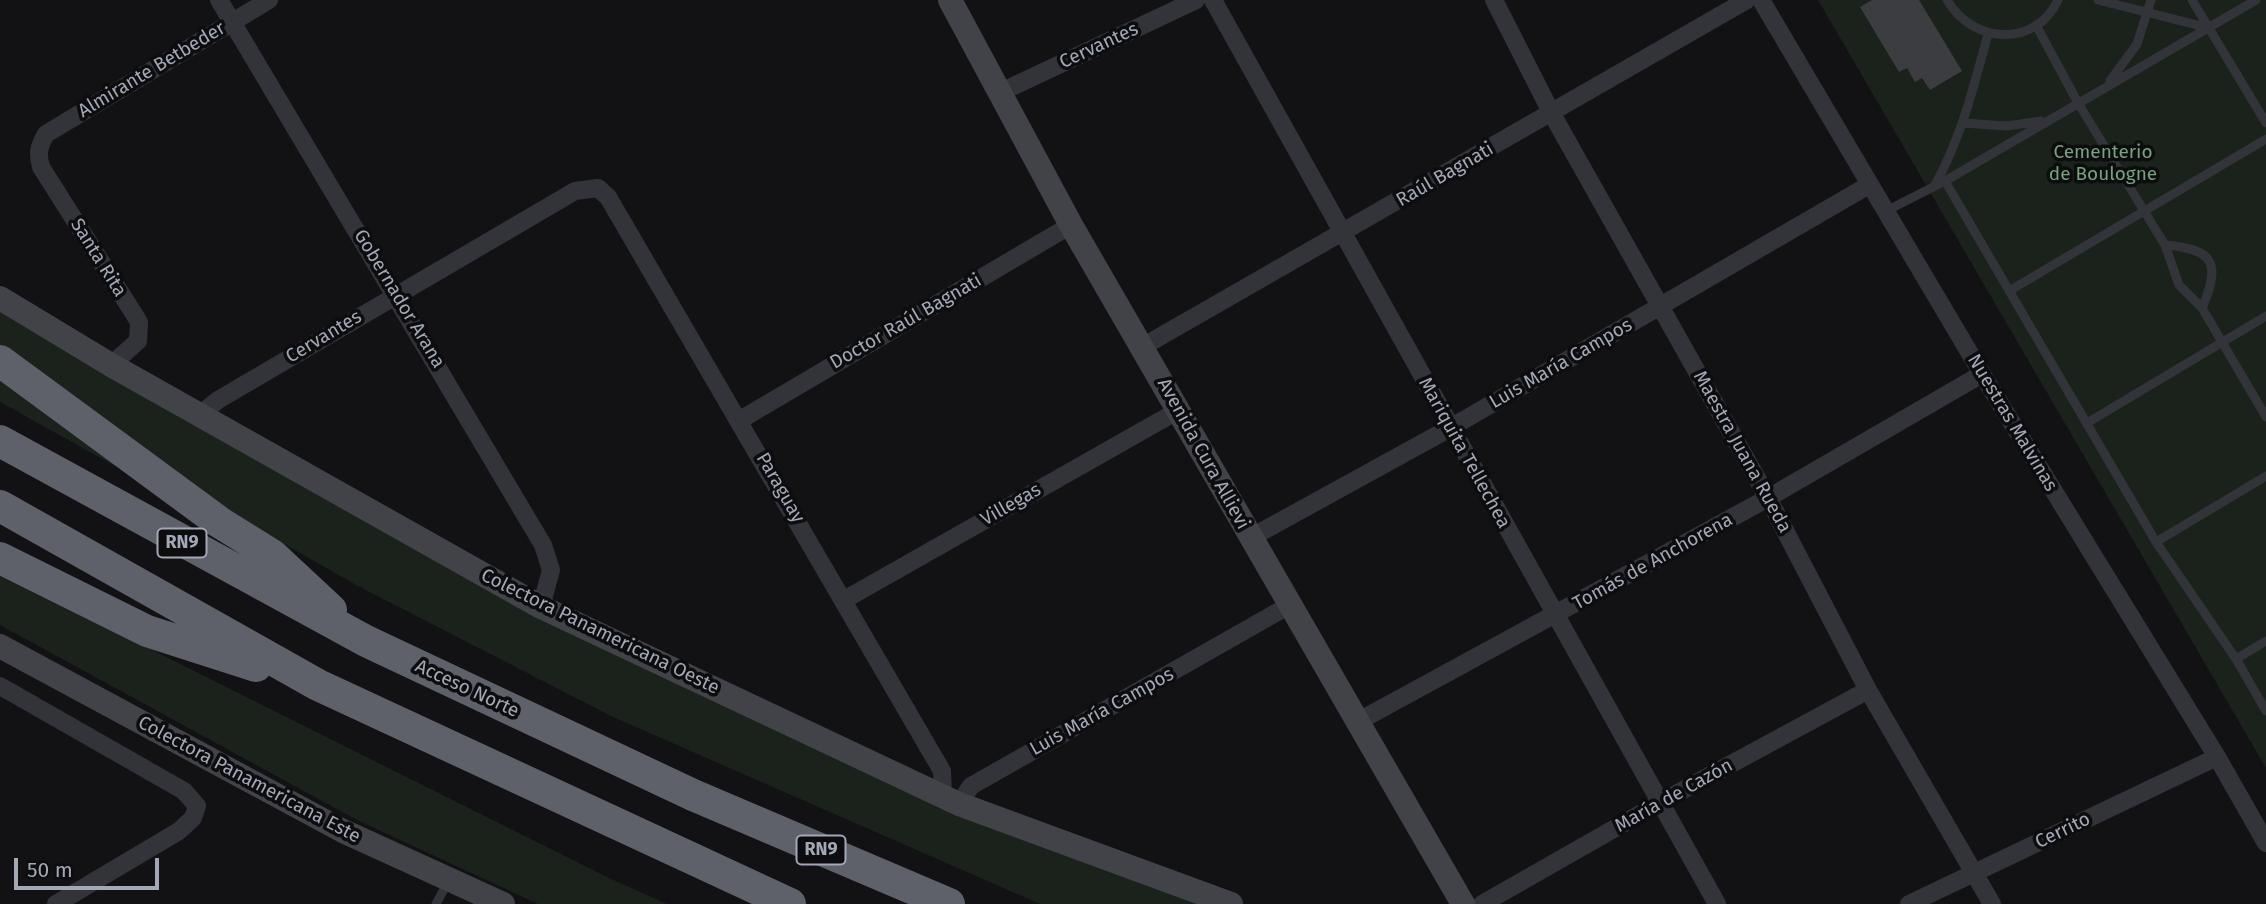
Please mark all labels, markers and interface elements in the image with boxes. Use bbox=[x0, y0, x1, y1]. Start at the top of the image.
street label: Almirante Betbeder bbox=[74, 17, 230, 123]
street label: Cervantes bbox=[1056, 18, 1142, 74]
street label: Raúl Bagnati bbox=[1392, 138, 1498, 212]
park label: Cementerio de Boulogne bbox=[2049, 142, 2157, 186]
street label: Santa Rita bbox=[65, 215, 131, 301]
street label: Gobernador Arana bbox=[349, 226, 449, 372]
street label: Doctor Raúl Bagnati bbox=[826, 269, 986, 375]
street label: Cervantes bbox=[282, 306, 366, 368]
street label: Luis María Campos bbox=[1486, 314, 1636, 414]
street label: Nuestras Malvinas bbox=[1962, 350, 2062, 496]
street label: Maestra Juana Rueda bbox=[1688, 367, 1796, 537]
street label: Avenida Cura Allievi bbox=[1152, 374, 1254, 534]
street label: Mariquita Tellechea bbox=[1413, 374, 1515, 532]
street label: Paraguay bbox=[751, 449, 809, 527]
street label: Villegas bbox=[977, 479, 1045, 531]
street label: Tomás de Anchorena bbox=[1569, 509, 1737, 615]
road number: RN9 bbox=[158, 528, 206, 558]
street label: Colectora Panamericana Oeste bbox=[477, 564, 723, 700]
street label: Acceso Norte bbox=[411, 655, 523, 723]
street label: Luis María Campos bbox=[1026, 663, 1178, 761]
street label: Colectora Panamericana Este bbox=[134, 712, 364, 848]
street label: María de Cazón bbox=[1611, 754, 1737, 838]
street label: Cerrito bbox=[2032, 808, 2094, 854]
road number: RN9 bbox=[796, 836, 846, 864]
scale bar bbox=[18, 844, 163, 888]
text: 50 m bbox=[27, 857, 73, 883]

